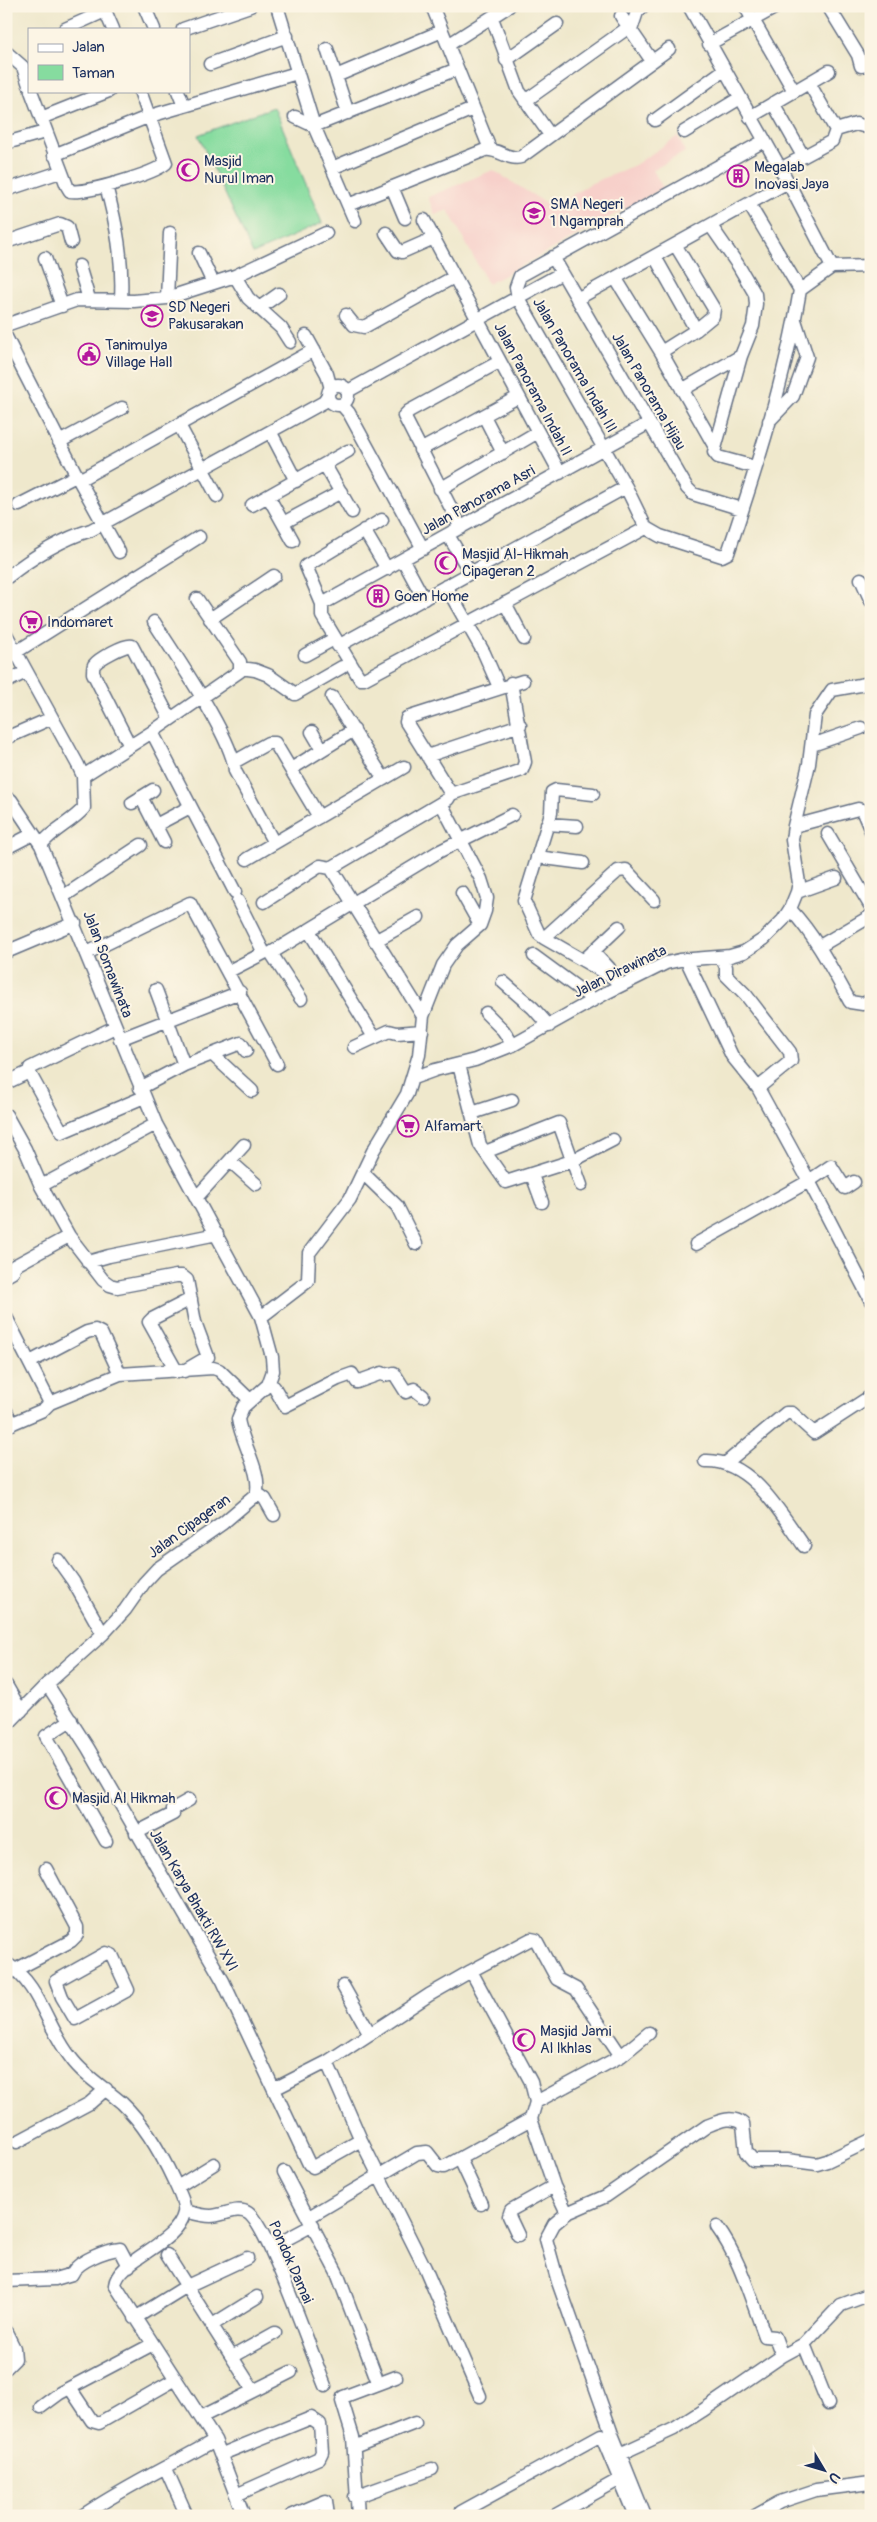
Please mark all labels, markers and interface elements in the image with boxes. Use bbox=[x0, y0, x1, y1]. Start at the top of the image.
legend bbox=[28, 28, 190, 92]
text: Jalan bbox=[72, 38, 105, 57]
text: Taman bbox=[72, 64, 115, 83]
place label: Masjid Nurul Iman bbox=[204, 152, 274, 188]
mosque icon: Masjid Nurul Iman bbox=[176, 158, 200, 182]
place label: Megalab Inovasi Jaya bbox=[754, 158, 829, 194]
building icon: Megalab Inovasi Jaya bbox=[726, 164, 750, 188]
place label: SMA Negeri 1 Ngamprah bbox=[550, 195, 624, 231]
school or university icon: SMA Negeri 1 Ngamprah bbox=[522, 201, 546, 225]
street label: Jalan Panorama Indah III bbox=[529, 294, 621, 436]
place label: SD Negeri Pakusarakan bbox=[168, 298, 244, 334]
school or university icon: SD Negeri Pakusarakan bbox=[140, 304, 164, 328]
street label: Jalan Panorama Indah II bbox=[490, 319, 576, 459]
street label: Jalan Panorama Hijau bbox=[607, 329, 690, 454]
place label: Tanimulya Village Hall bbox=[105, 336, 173, 372]
public building icon: Tanimulya Village Hall bbox=[77, 342, 101, 366]
street label: Jalan Panorama Asri bbox=[418, 461, 539, 540]
place label: Masjid Al-Hikmah Cipageran 2 bbox=[462, 545, 569, 581]
mosque icon: Masjid Al-Hikmah Cipageran 2 bbox=[434, 551, 458, 575]
building icon: Goen Home bbox=[366, 584, 390, 608]
place label: Goen Home bbox=[394, 587, 469, 606]
supermarket icon: Indomaret bbox=[19, 610, 43, 634]
place label: Indomaret bbox=[47, 613, 114, 632]
street label: Jalan Somawinata bbox=[78, 908, 137, 1021]
street label: Jalan Dirawinata bbox=[571, 941, 670, 1002]
supermarket icon: Alfamart bbox=[396, 1114, 420, 1138]
place label: Alfamart bbox=[424, 1117, 482, 1136]
street label: Jalan Cipageran bbox=[144, 1490, 234, 1563]
mosque icon: Masjid Al Hikmah bbox=[44, 1786, 68, 1810]
place label: Masjid Al Hikmah bbox=[72, 1789, 176, 1808]
street label: Jalan Karya Bhakti RW XVI bbox=[145, 1826, 242, 1975]
place label: Masjid Jami Al Ikhlas bbox=[540, 2022, 612, 2058]
mosque icon: Masjid Jami Al Ikhlas bbox=[512, 2028, 536, 2052]
street label: Pondok Damai bbox=[264, 2218, 317, 2307]
north arrow bbox=[800, 2444, 850, 2494]
text: U bbox=[824, 2469, 843, 2487]

